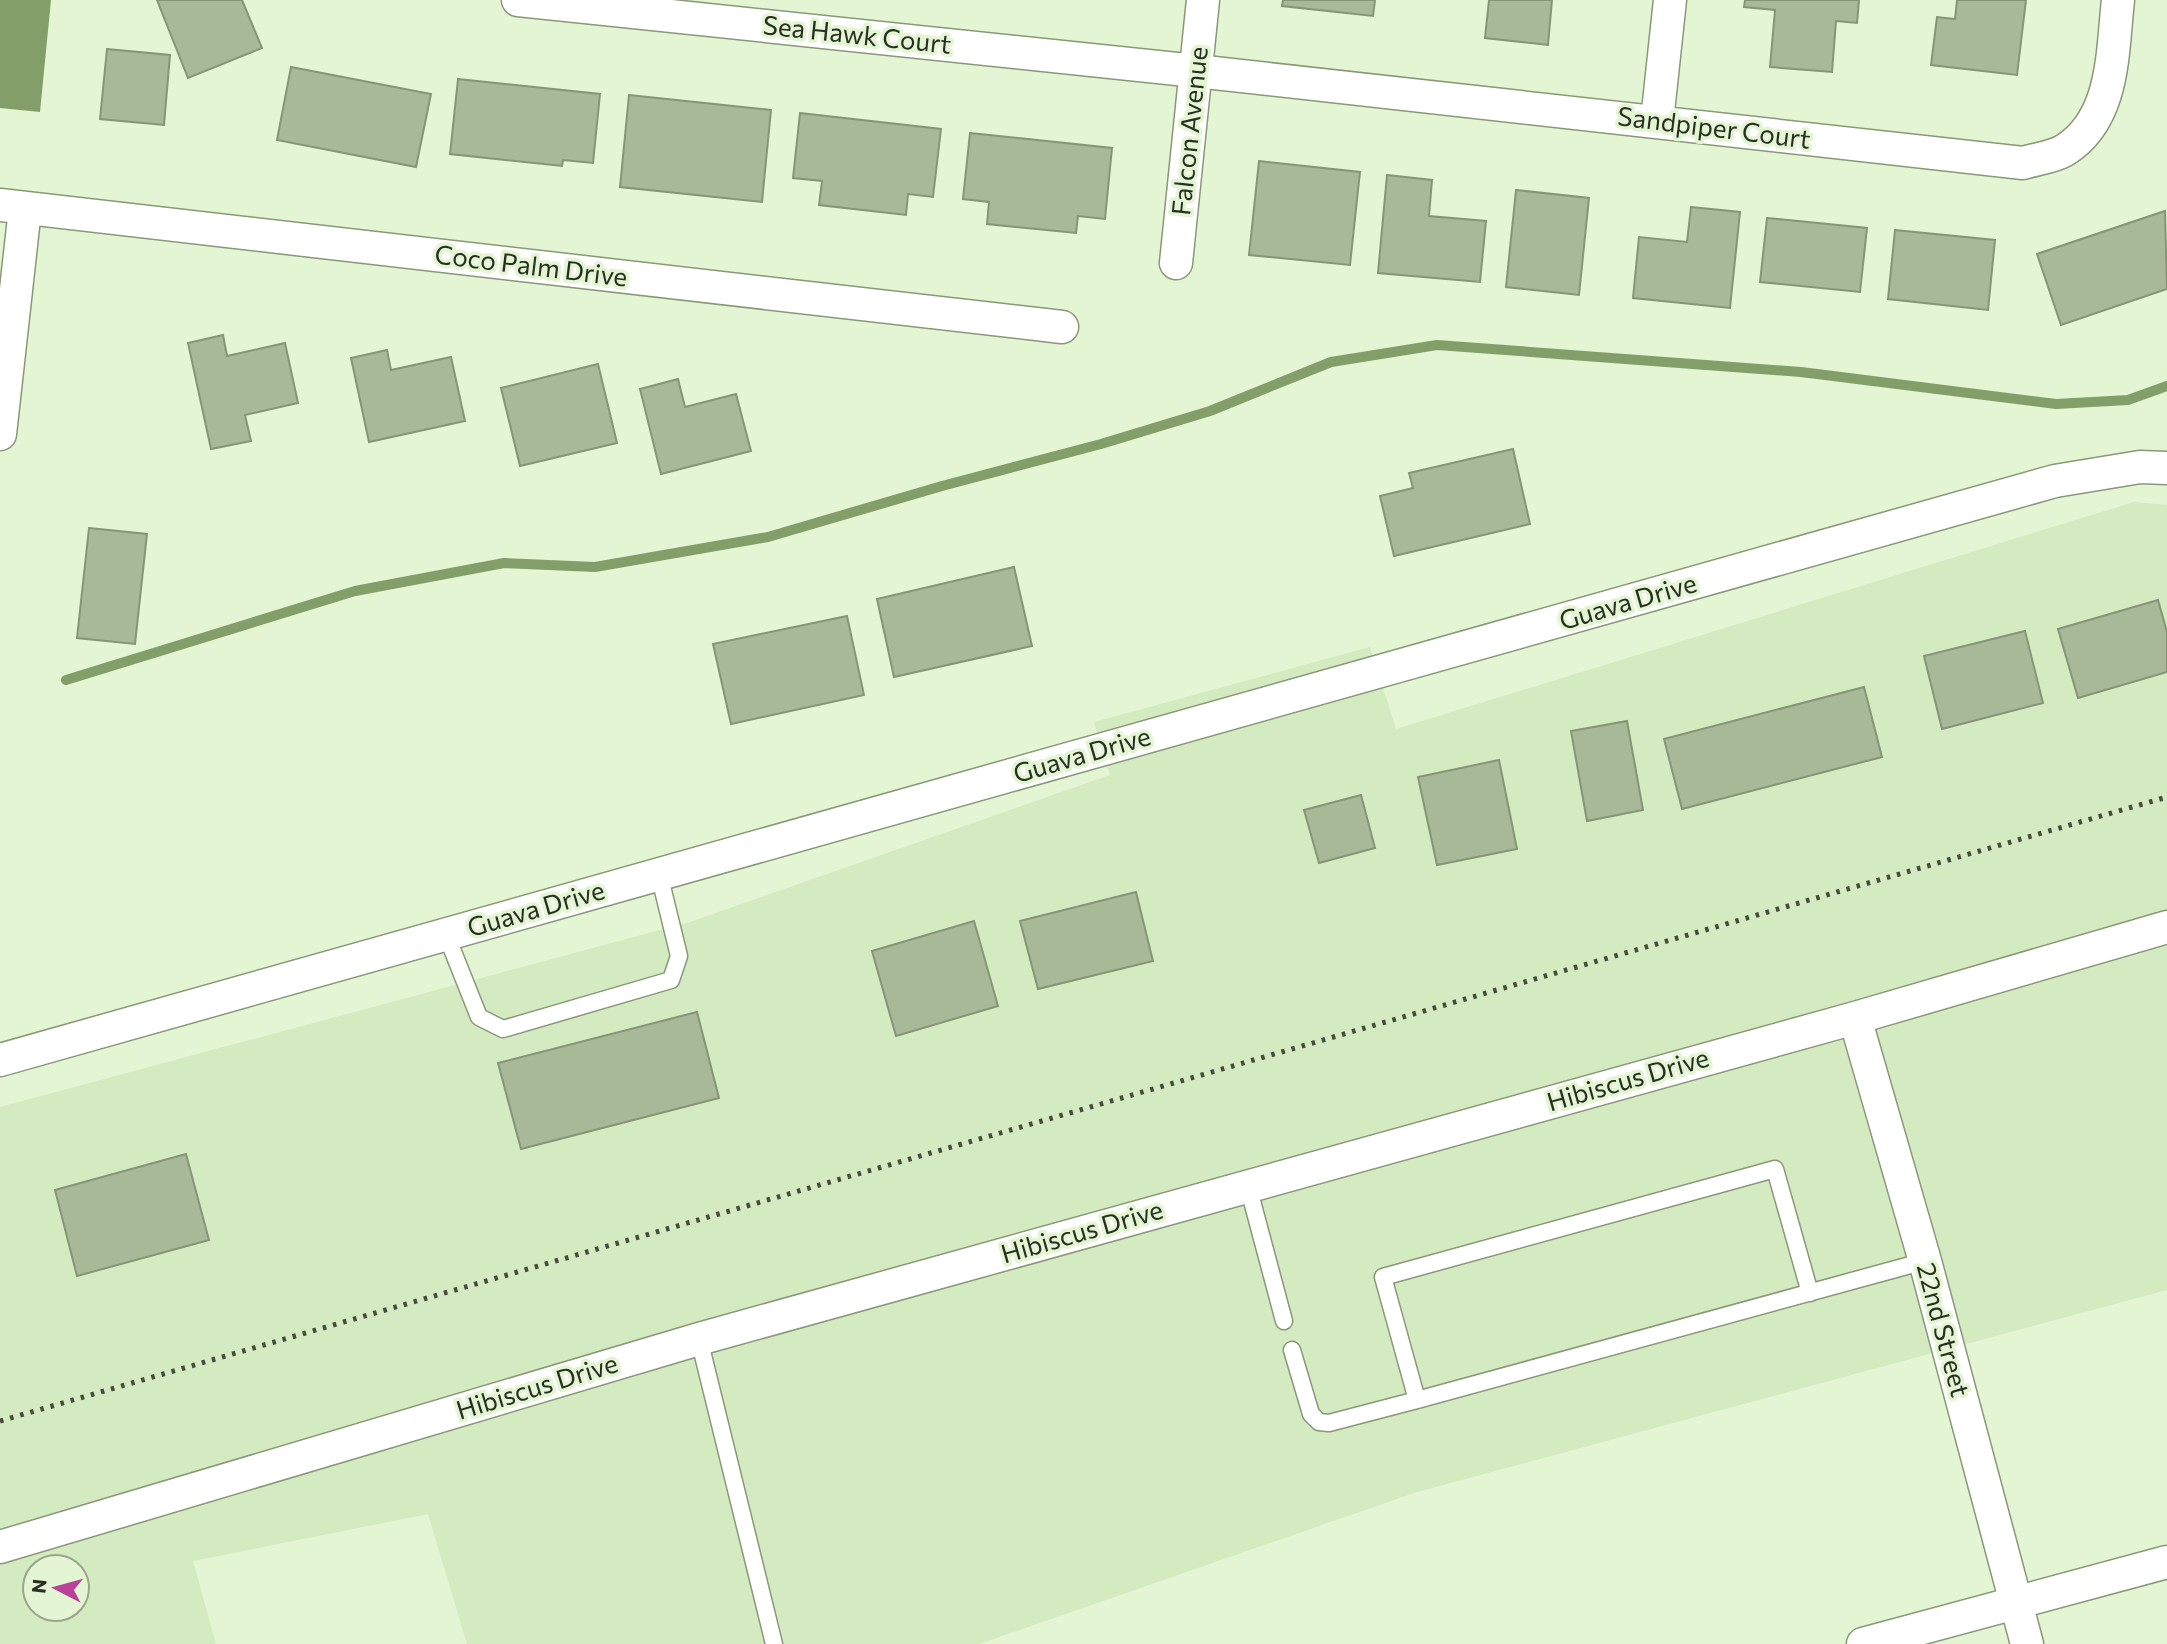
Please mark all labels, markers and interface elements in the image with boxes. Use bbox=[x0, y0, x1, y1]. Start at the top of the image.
street label: Sea Hawk Court bbox=[761, 8, 953, 59]
street label: Falcon Avenue bbox=[1164, 45, 1213, 217]
street label: Sandpiper Court bbox=[1616, 99, 1812, 154]
street label: Coco Palm Drive bbox=[433, 237, 629, 292]
street label: Guava Drive bbox=[1555, 566, 1700, 635]
street label: Guava Drive bbox=[1009, 719, 1154, 788]
street label: Guava Drive bbox=[463, 873, 608, 942]
street label: Hibiscus Drive bbox=[1543, 1041, 1712, 1116]
street label: Hibiscus Drive bbox=[997, 1193, 1166, 1268]
street label: 22nd Street bbox=[1912, 1259, 1977, 1400]
street label: Hibiscus Drive bbox=[452, 1346, 621, 1425]
north arrow bbox=[21, 1553, 91, 1623]
text: N bbox=[26, 1578, 51, 1594]

